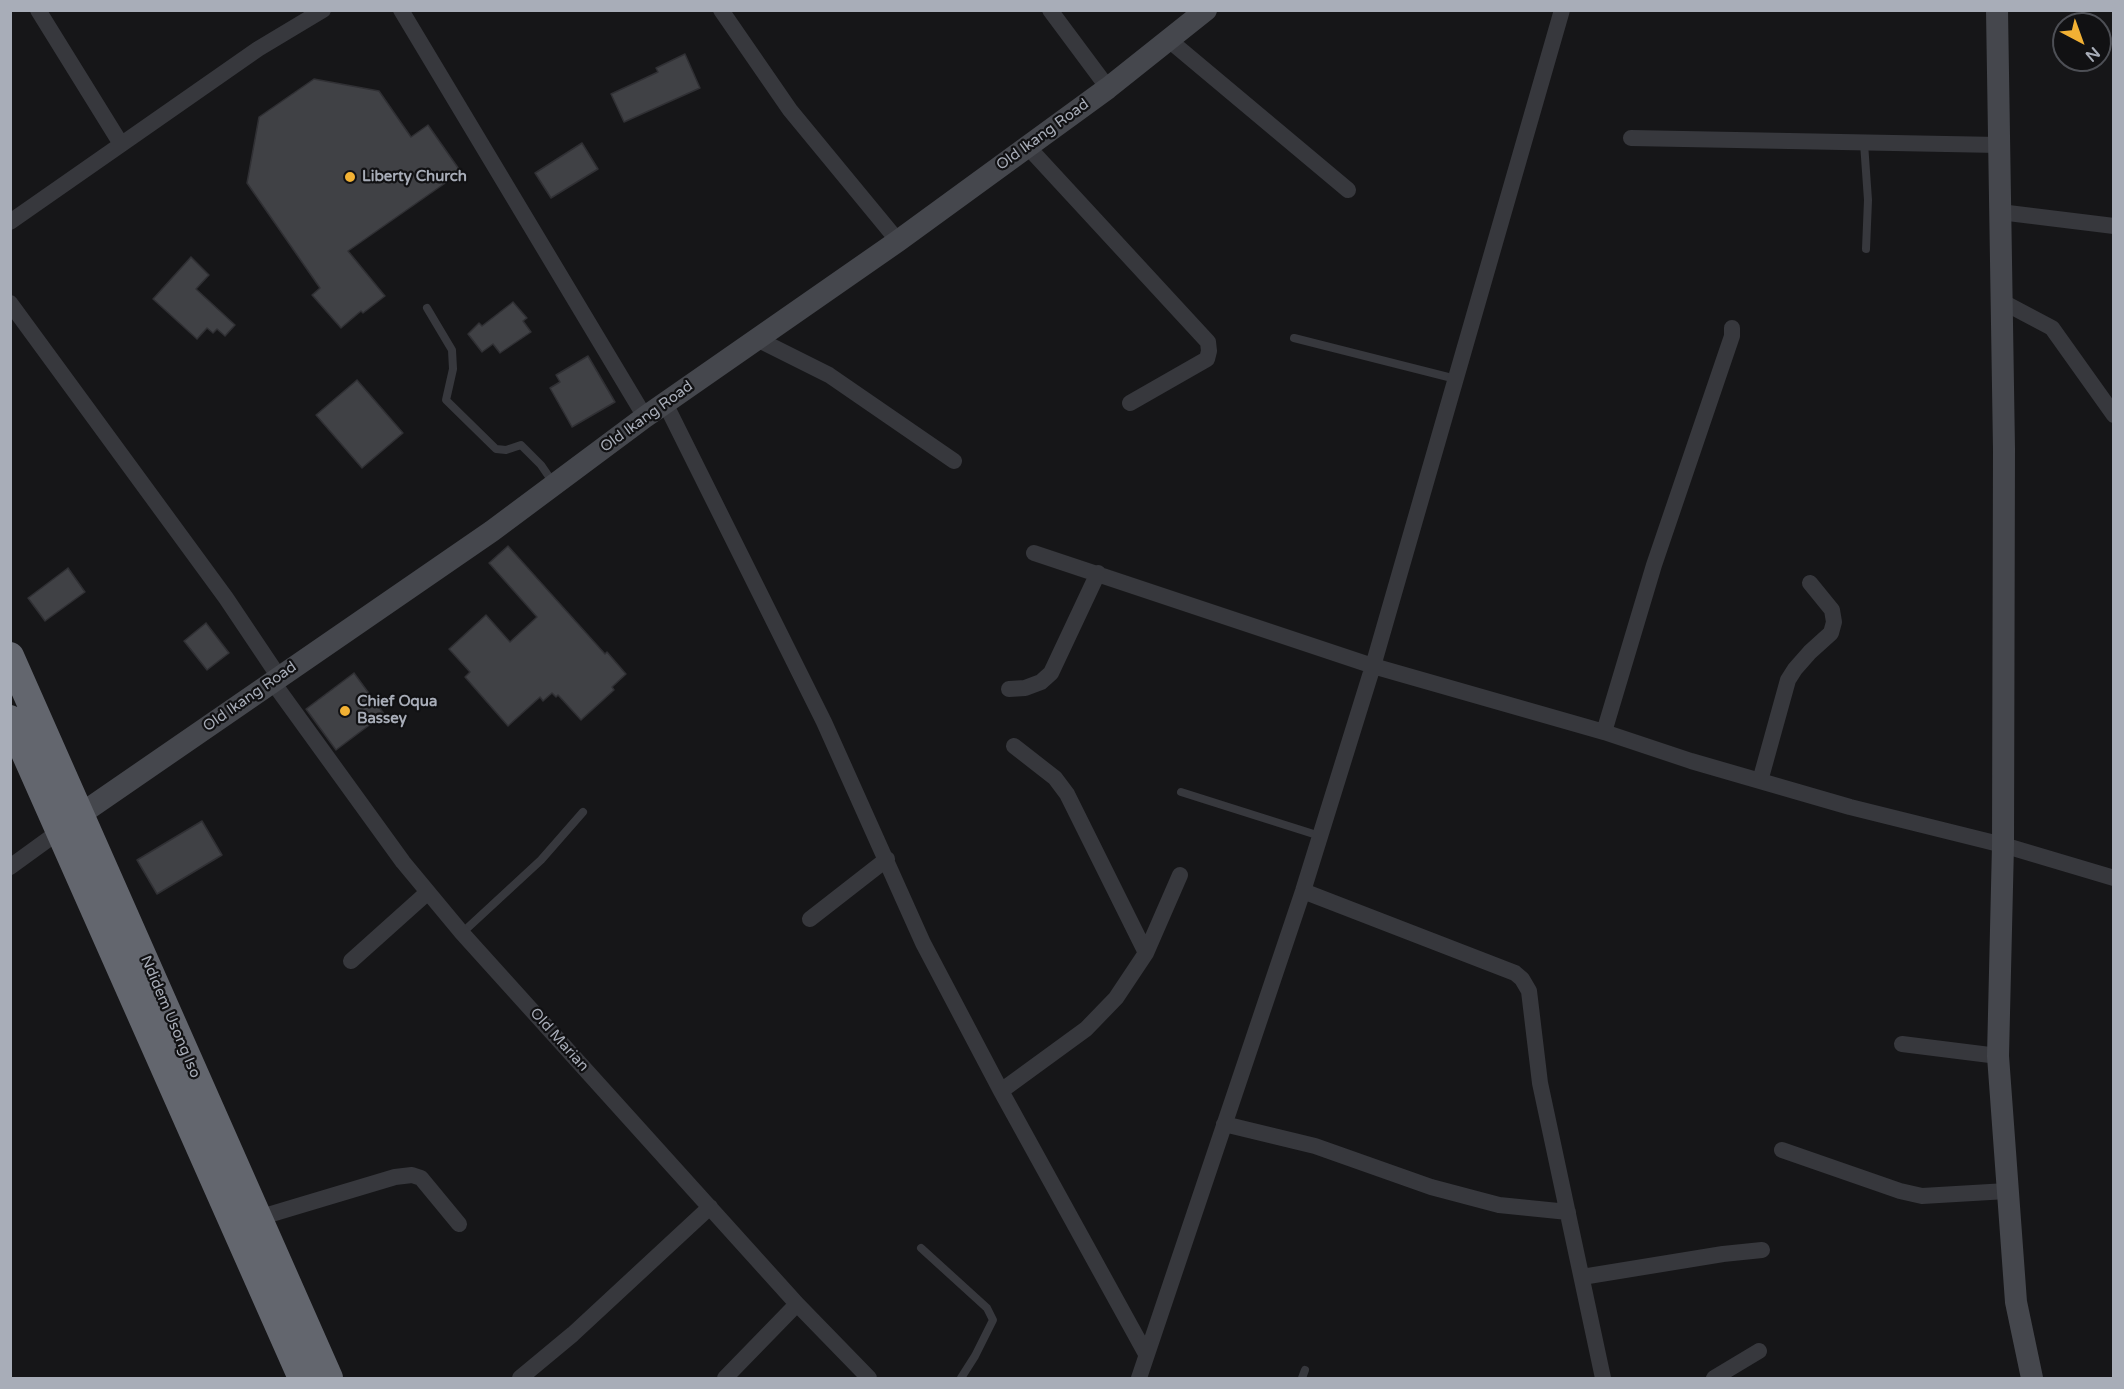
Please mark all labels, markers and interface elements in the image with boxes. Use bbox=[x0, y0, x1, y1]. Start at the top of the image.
north arrow bbox=[2052, 12, 2112, 72]
text: N bbox=[2081, 42, 2104, 66]
street label: Old Ikang Road bbox=[993, 95, 1093, 175]
place label: Liberty Church bbox=[362, 168, 467, 186]
marker: Liberty Church bbox=[343, 170, 357, 184]
street label: Old Ikang Road bbox=[597, 377, 697, 457]
street label: Old Ikang Road bbox=[200, 658, 300, 736]
place label: Chief Oqua Bassey bbox=[357, 693, 437, 728]
marker: Chief Oqua Bassey bbox=[338, 704, 352, 718]
street label: Ndidem Usong Iso bbox=[136, 953, 204, 1081]
street label: Old Marian bbox=[526, 1005, 592, 1075]

